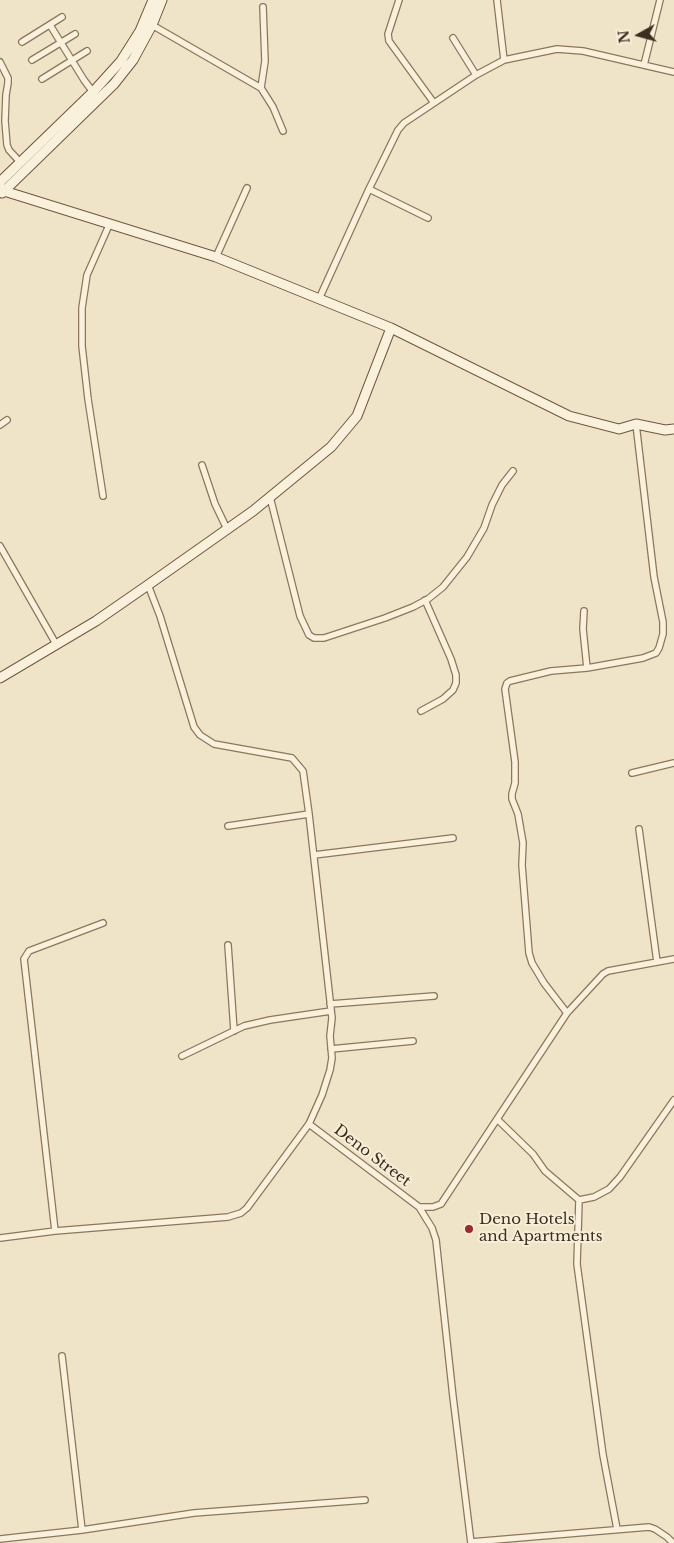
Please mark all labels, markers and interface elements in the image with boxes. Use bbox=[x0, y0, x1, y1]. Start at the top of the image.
north arrow bbox=[614, 10, 664, 60]
text: N bbox=[614, 29, 634, 44]
street label: Deno Street bbox=[330, 1121, 414, 1191]
place label: Deno Hotels and Apartments bbox=[479, 1211, 602, 1246]
marker: Deno Hotels and Apartments bbox=[463, 1223, 475, 1235]

